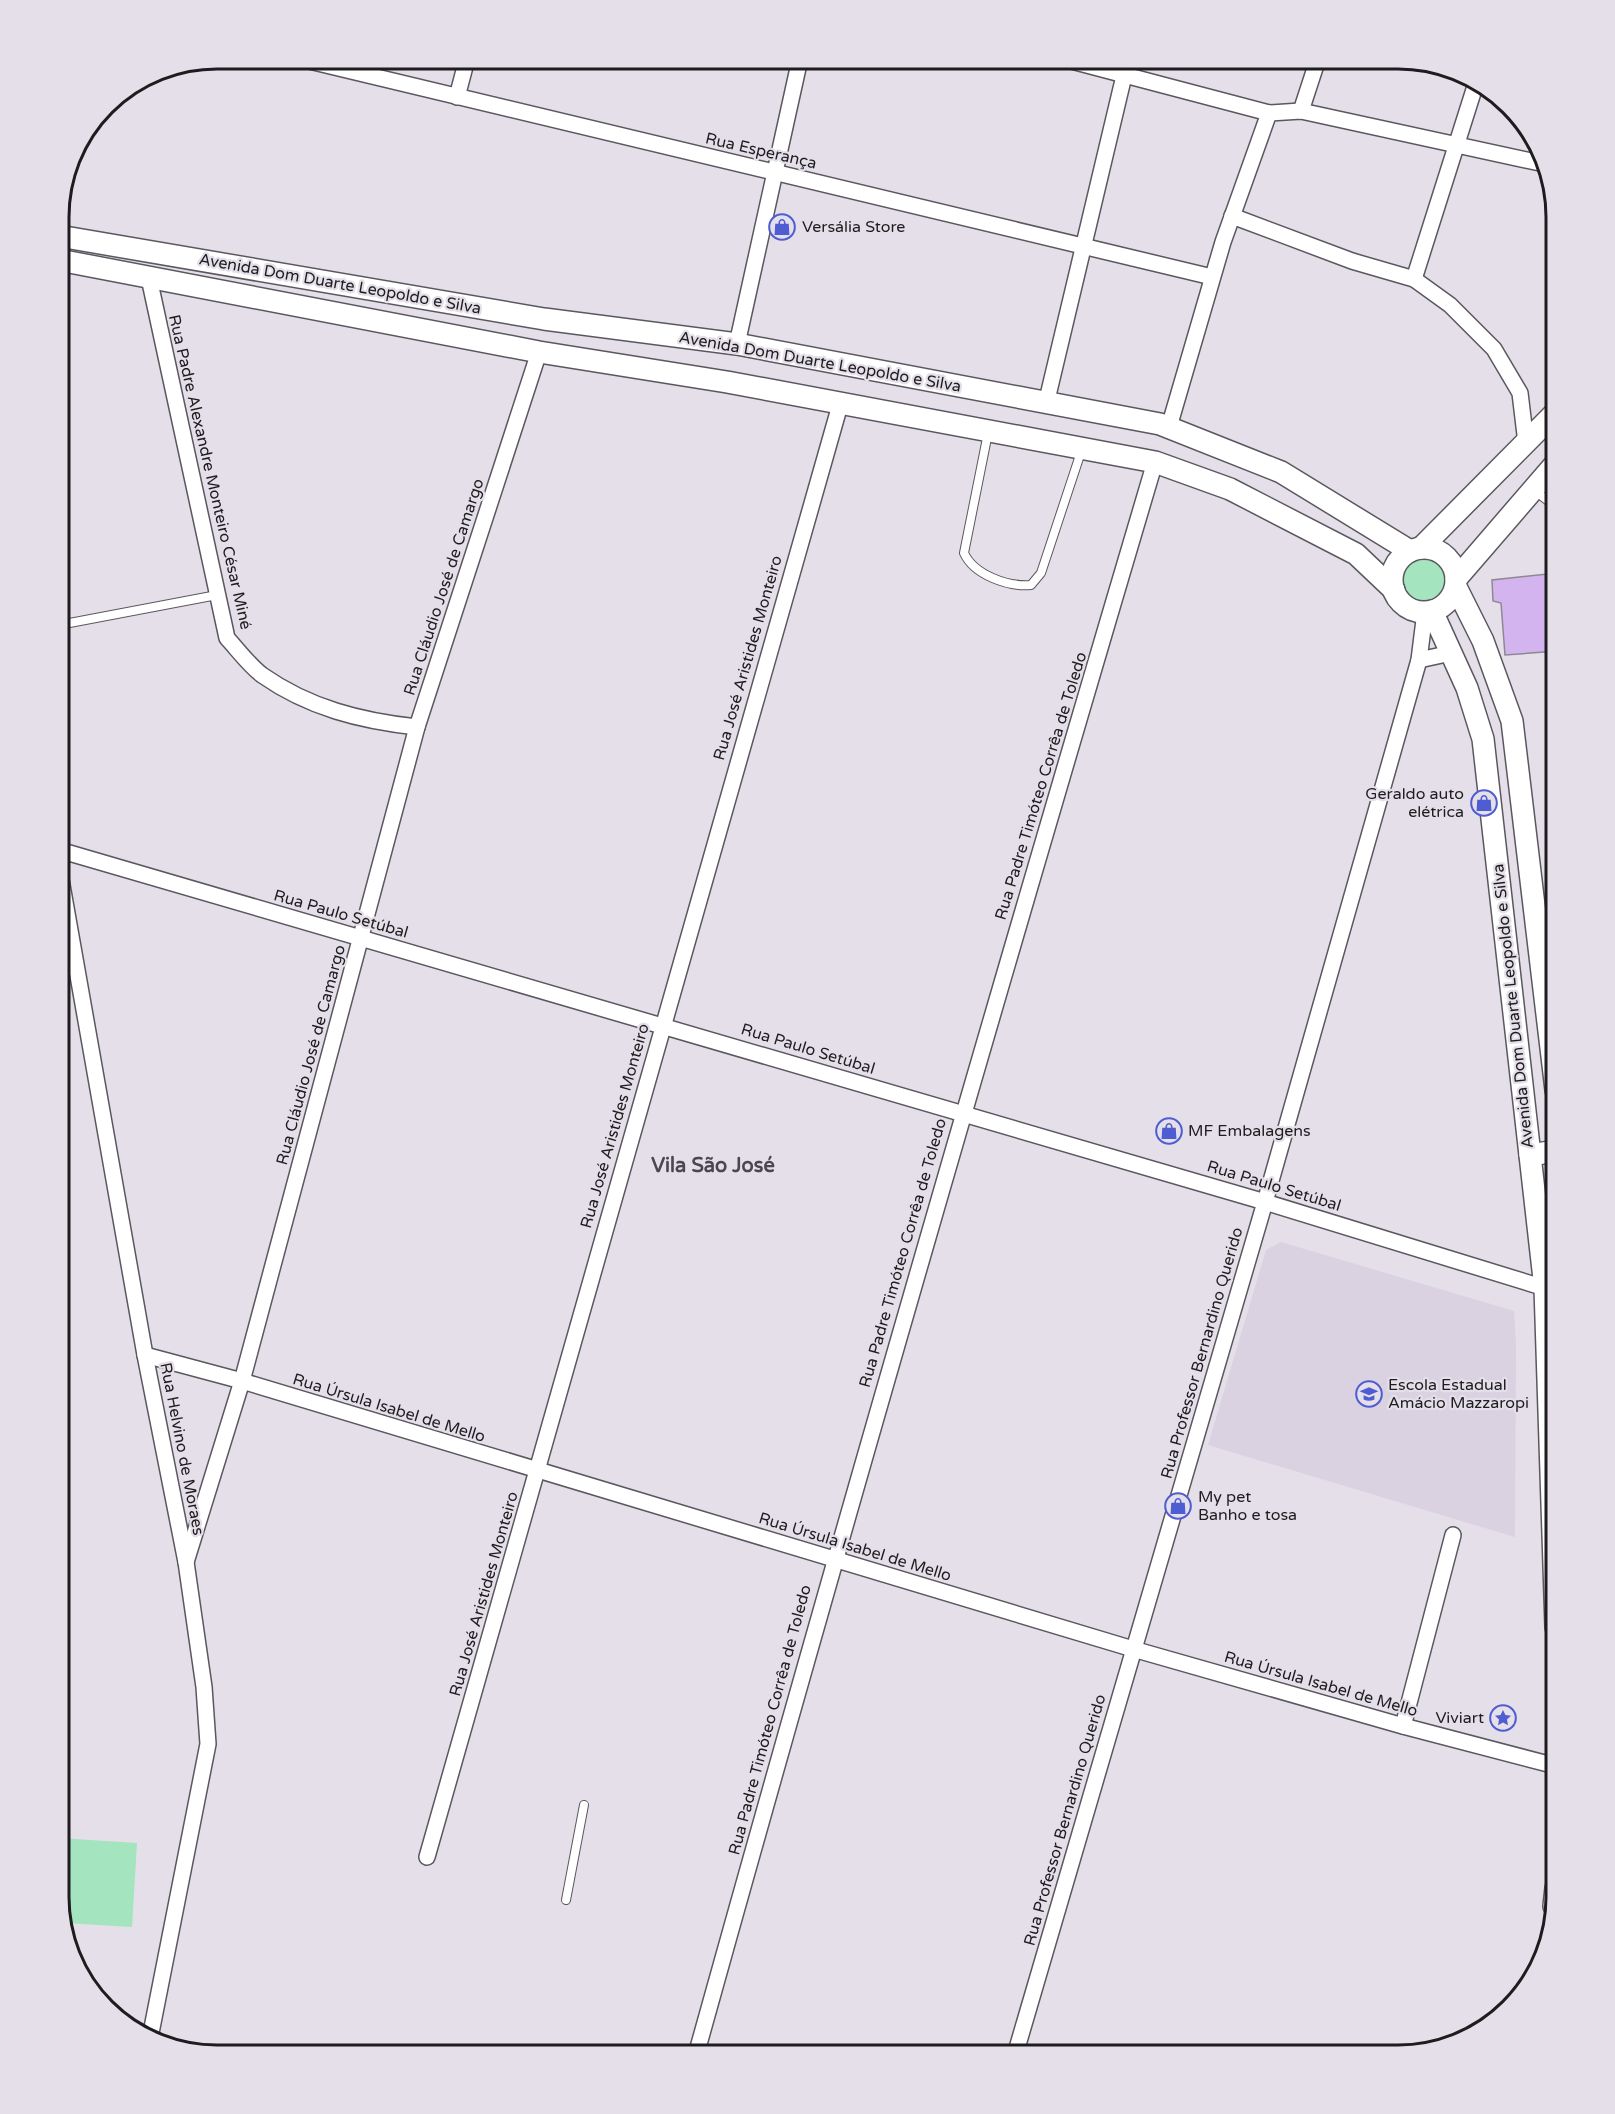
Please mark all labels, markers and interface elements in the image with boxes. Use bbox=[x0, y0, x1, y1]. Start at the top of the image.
street label: Rua Esperança bbox=[703, 128, 819, 174]
shop icon: Versália Store bbox=[767, 212, 797, 242]
place label: Versália Store bbox=[802, 217, 905, 237]
street label: Avenida Dom Duarte Leopoldo e Silva bbox=[197, 249, 483, 319]
street label: Rua Padre Alexandre Monteiro César Miné bbox=[164, 313, 256, 631]
street label: Avenida Dom Duarte Leopoldo e Silva bbox=[677, 327, 963, 397]
street label: Rua Cláudio José de Camargo bbox=[399, 476, 489, 698]
street label: Rua José Aristides Monteiro bbox=[709, 553, 787, 763]
street label: Rua Padre Timóteo Corrêa de Toledo bbox=[991, 650, 1091, 922]
place label: Geraldo auto elétrica bbox=[1365, 784, 1464, 822]
shop icon: Geraldo auto elétrica bbox=[1469, 788, 1499, 818]
street label: Avenida Dom Duarte Leopoldo e Silva bbox=[1488, 863, 1538, 1149]
street label: Rua Paulo Setúbal bbox=[271, 885, 411, 943]
street label: Rua Cláudio José de Camargo bbox=[272, 943, 350, 1167]
street label: Rua Paulo Setúbal bbox=[739, 1019, 877, 1079]
street label: Rua José Aristides Monteiro bbox=[576, 1021, 654, 1231]
street label: Rua Padre Timóteo Corrêa de Toledo bbox=[855, 1116, 951, 1390]
shop icon: MF Embalagens bbox=[1154, 1116, 1184, 1146]
place label: MF Embalagens bbox=[1188, 1121, 1311, 1141]
district label: Vila São José bbox=[651, 1154, 775, 1178]
street label: Rua Paulo Setúbal bbox=[1205, 1156, 1343, 1216]
street label: Rua Professor Bernardino Querido bbox=[1156, 1225, 1248, 1481]
street label: Rua Helvino de Moraes bbox=[155, 1361, 209, 1537]
street label: Rua Úrsula Isabel de Mello bbox=[290, 1369, 488, 1447]
place label: Escola Estadual Amácio Mazzaropi bbox=[1388, 1375, 1529, 1413]
school or university icon: Escola Estadual Amácio Mazzaropi bbox=[1354, 1379, 1384, 1409]
place label: My pet Banho e tosa bbox=[1198, 1487, 1297, 1525]
street label: Rua José Aristides Monteiro bbox=[445, 1489, 523, 1699]
shop icon: My pet Banho e tosa bbox=[1163, 1491, 1193, 1521]
street label: Rua Úrsula Isabel de Mello bbox=[756, 1508, 954, 1586]
street label: Rua Padre Timóteo Corrêa de Toledo bbox=[724, 1583, 816, 1857]
street label: Rua Úrsula Isabel de Mello bbox=[1222, 1647, 1420, 1721]
street label: Rua Professor Bernardino Querido bbox=[1019, 1692, 1111, 1948]
place icon: Viviart bbox=[1488, 1703, 1518, 1733]
place label: Viviart bbox=[1435, 1708, 1484, 1728]

